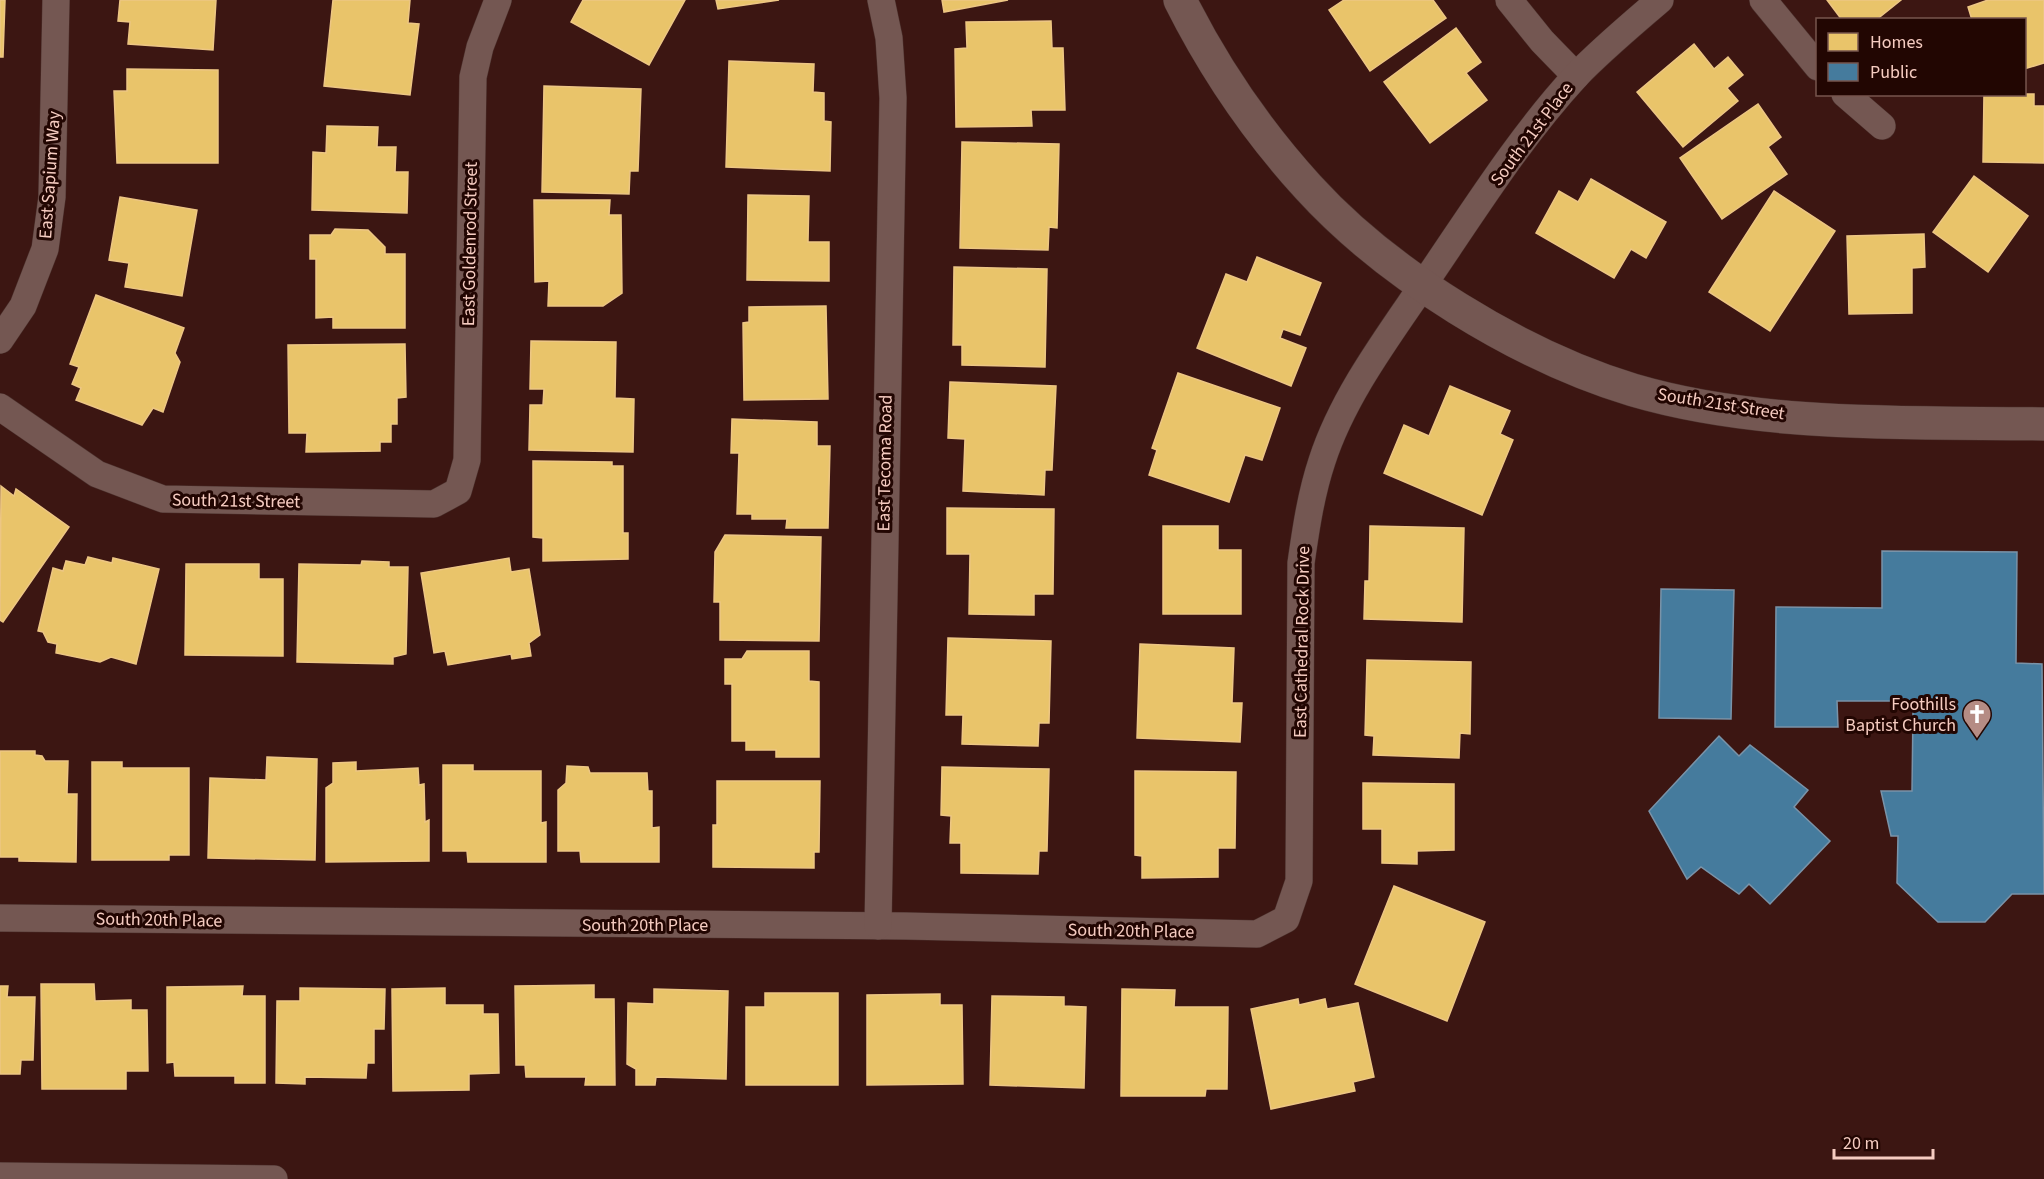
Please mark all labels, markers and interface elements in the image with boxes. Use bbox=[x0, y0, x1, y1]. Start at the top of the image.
legend bbox=[1816, 18, 2026, 96]
text: Homes bbox=[1870, 30, 1923, 55]
text: Public bbox=[1870, 60, 1917, 85]
street label: South 21st Place bbox=[1485, 77, 1579, 191]
street label: East Sapium Way bbox=[33, 110, 67, 240]
street label: East Goldenrod Street bbox=[456, 162, 484, 326]
street label: South 21st Street bbox=[1656, 382, 1786, 426]
street label: East Tecoma Road bbox=[871, 394, 899, 532]
street label: South 21st Street bbox=[172, 487, 300, 515]
street label: East Cathedral Rock Drive bbox=[1288, 546, 1316, 738]
place label: Foothills Baptist Church bbox=[1845, 692, 1956, 738]
church icon: Foothills Baptist Church bbox=[1961, 698, 1993, 740]
street label: South 20th Place bbox=[95, 906, 223, 934]
street label: South 20th Place bbox=[582, 913, 708, 938]
street label: South 20th Place bbox=[1067, 917, 1195, 945]
scale bar bbox=[1834, 1122, 1933, 1160]
text: 20 m bbox=[1843, 1131, 1879, 1156]

